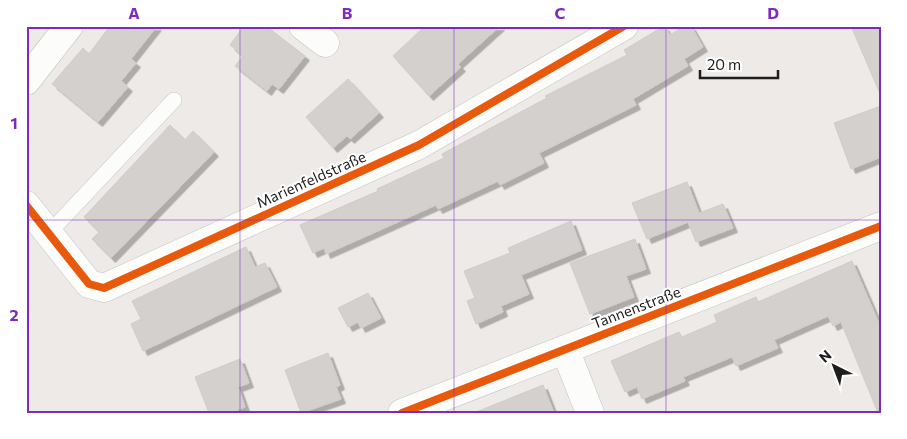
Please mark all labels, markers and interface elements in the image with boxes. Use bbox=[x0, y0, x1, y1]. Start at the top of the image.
text: A bbox=[128, 3, 140, 22]
text: B bbox=[342, 3, 353, 22]
text: C bbox=[555, 3, 566, 22]
text: D bbox=[767, 3, 779, 22]
scale bar bbox=[700, 48, 777, 80]
text: 20 m bbox=[707, 55, 741, 73]
text: 1 bbox=[10, 113, 18, 132]
street label: Marienfeldstraße bbox=[253, 147, 369, 211]
street label: Tannenstraße bbox=[589, 282, 683, 332]
text: 2 bbox=[9, 305, 19, 324]
north arrow bbox=[810, 342, 860, 392]
text: N bbox=[815, 346, 835, 366]

